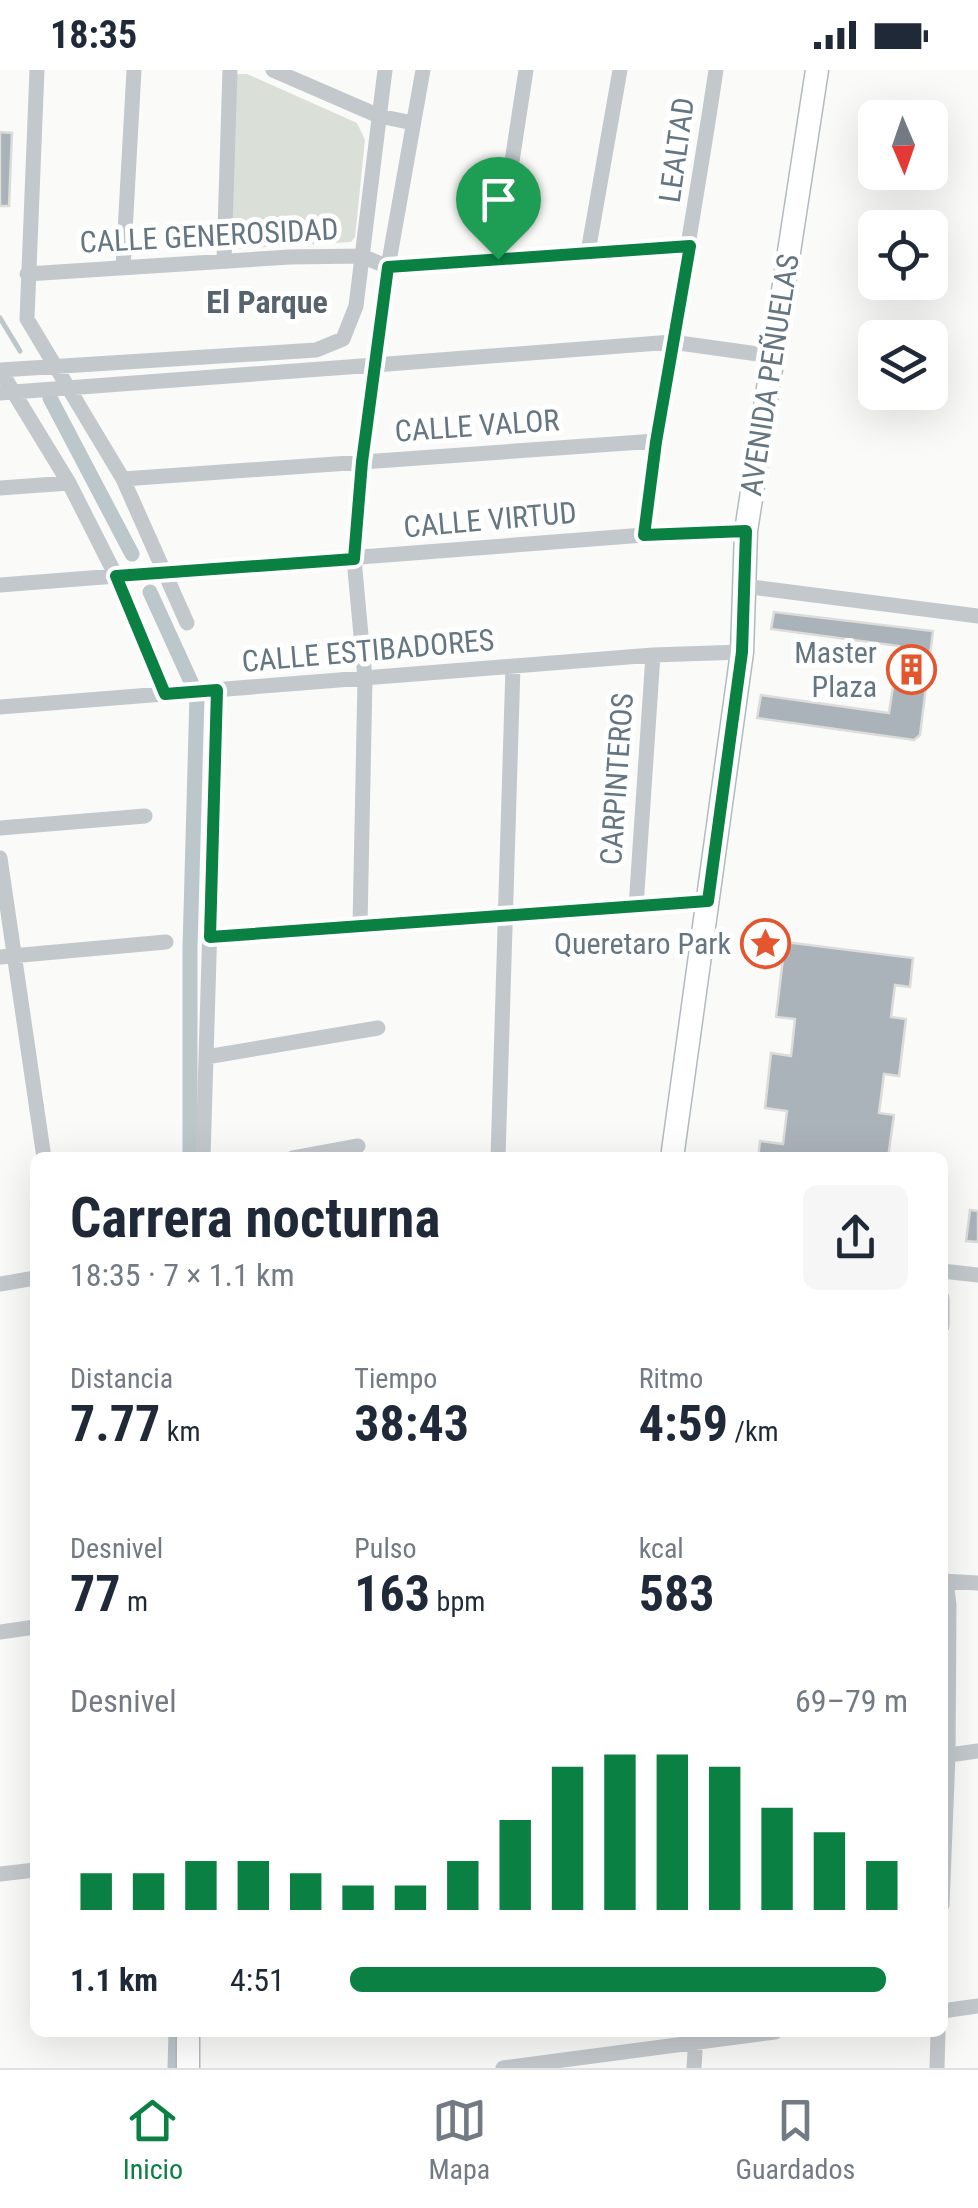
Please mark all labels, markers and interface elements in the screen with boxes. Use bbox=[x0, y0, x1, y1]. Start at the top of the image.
text: 18:35 bbox=[50, 13, 137, 57]
street label: LEALTAD bbox=[652, 95, 701, 205]
north arrow bbox=[858, 100, 948, 190]
map controls bbox=[858, 100, 948, 410]
pin bbox=[456, 157, 541, 260]
icon: arrive bbox=[471, 172, 526, 227]
button: locate bbox=[858, 210, 948, 300]
street label: CALLE GENEROSIDAD bbox=[79, 211, 339, 260]
street label: AVENIDA PEÑUELAS bbox=[733, 252, 806, 498]
district label: El Parque bbox=[206, 283, 328, 321]
button: layers bbox=[858, 320, 948, 410]
street label: CALLE VALOR bbox=[393, 402, 561, 449]
street label: CALLE VIRTUD bbox=[402, 495, 578, 544]
street label: CALLE ESTIBADORES bbox=[240, 622, 496, 679]
place label: Master Plaza bbox=[794, 635, 877, 704]
building icon: Master Plaza bbox=[886, 644, 938, 696]
street label: CARPINTEROS bbox=[593, 692, 640, 866]
place icon: Queretaro Park bbox=[740, 918, 792, 970]
place label: Queretaro Park bbox=[554, 926, 731, 961]
button: share bbox=[803, 1185, 908, 1290]
text: Carrera nocturna bbox=[70, 1186, 440, 1250]
text: 18:35 · 7 × 1.1 km bbox=[70, 1256, 295, 1294]
text: Distancia bbox=[70, 1362, 173, 1395]
text: Tiempo bbox=[354, 1362, 437, 1395]
text: Ritmo bbox=[639, 1362, 703, 1395]
text: 7.77 bbox=[70, 1395, 160, 1453]
text: 38:43 bbox=[354, 1395, 469, 1453]
text: 4:59 bbox=[639, 1395, 728, 1453]
text: km bbox=[160, 1415, 200, 1448]
text: /km bbox=[728, 1415, 779, 1448]
text: Desnivel bbox=[70, 1532, 163, 1565]
text: Pulso bbox=[354, 1532, 417, 1565]
text: kcal bbox=[639, 1532, 684, 1565]
text: 77 bbox=[70, 1565, 121, 1623]
text: 163 bbox=[354, 1565, 430, 1623]
text: 583 bbox=[639, 1565, 714, 1623]
text: m bbox=[121, 1585, 148, 1618]
text: bpm bbox=[430, 1585, 485, 1618]
text: Desnivel bbox=[70, 1682, 177, 1720]
text: 69–79 m bbox=[795, 1682, 908, 1720]
text: 1.1 km bbox=[70, 1961, 158, 1999]
text: 4:51 bbox=[230, 1961, 285, 1999]
tab: Inicio bbox=[123, 2093, 183, 2186]
tab: Mapa bbox=[428, 2093, 490, 2186]
tab: Guardados bbox=[736, 2093, 855, 2186]

